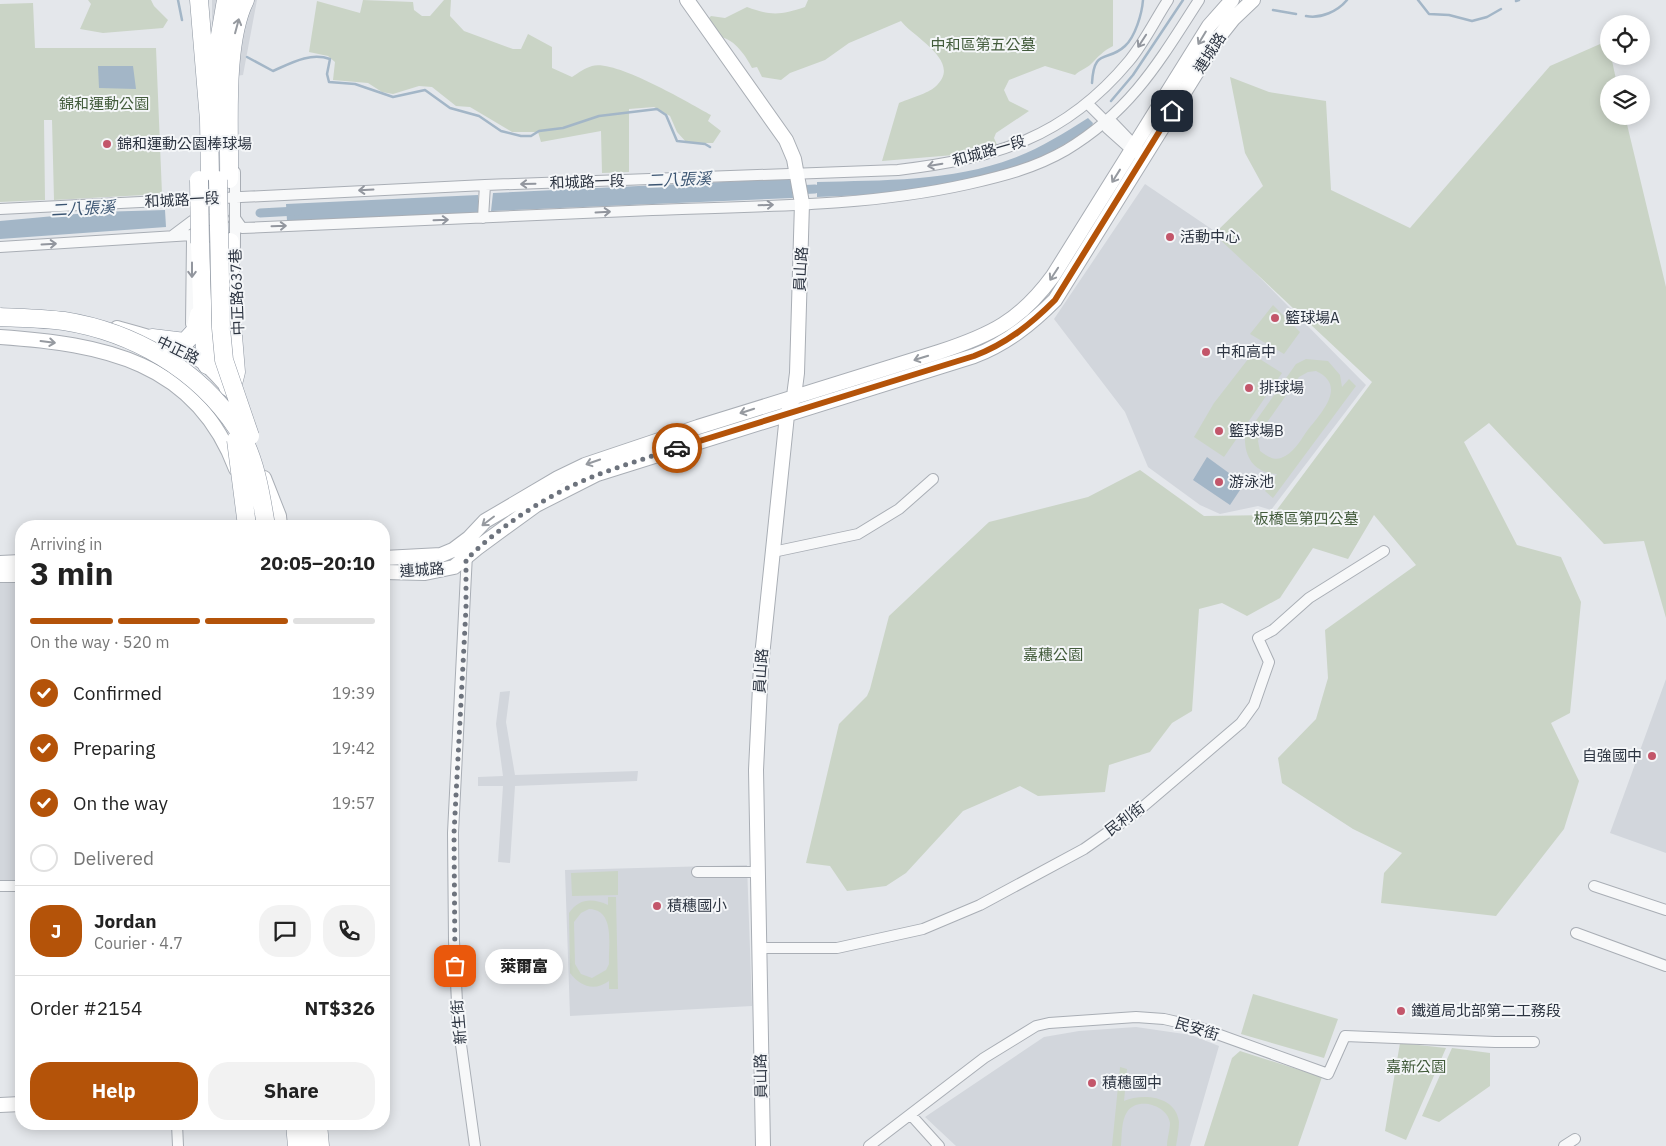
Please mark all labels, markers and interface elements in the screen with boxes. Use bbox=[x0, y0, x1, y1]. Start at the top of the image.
map controls bbox=[1600, 15, 1650, 125]
button: locate bbox=[1600, 15, 1650, 65]
one-way arrow bbox=[233, 19, 242, 35]
street label: 連城路 bbox=[1189, 29, 1230, 77]
one-way arrow bbox=[1196, 30, 1206, 44]
one-way arrow bbox=[1137, 34, 1147, 48]
park label: 中和區第五公墓 bbox=[930, 35, 1036, 54]
button: layers bbox=[1600, 75, 1650, 125]
pin bbox=[1151, 90, 1193, 132]
park label: 錦和運動公園 bbox=[59, 94, 149, 113]
icon: home bbox=[1158, 97, 1186, 125]
street label: 和城路一段 bbox=[950, 131, 1028, 170]
place label: 錦和運動公園棒球場 bbox=[117, 134, 252, 153]
marker: 錦和運動公園棒球場 bbox=[101, 138, 113, 150]
one-way arrow bbox=[928, 161, 944, 171]
water label: 二八張溪 bbox=[647, 168, 713, 190]
one-way arrow bbox=[1110, 168, 1120, 182]
street label: 和城路一段 bbox=[549, 171, 625, 192]
one-way arrow bbox=[520, 179, 536, 188]
one-way arrow bbox=[358, 186, 374, 195]
street label: 和城路一段 bbox=[144, 188, 220, 211]
water label: 二八張溪 bbox=[51, 196, 117, 220]
one-way arrow bbox=[757, 201, 773, 210]
one-way arrow bbox=[595, 208, 611, 217]
one-way arrow bbox=[433, 215, 449, 224]
one-way arrow bbox=[270, 221, 286, 231]
place label: 活動中心 bbox=[1180, 227, 1240, 246]
marker: 活動中心 bbox=[1164, 231, 1176, 243]
one-way arrow bbox=[40, 240, 56, 249]
street label: 員山路 bbox=[790, 246, 811, 292]
street label: 中正路637巷 bbox=[225, 248, 248, 336]
one-way arrow bbox=[187, 261, 197, 277]
one-way arrow bbox=[1049, 267, 1060, 281]
place label: 籃球場A bbox=[1285, 308, 1340, 327]
marker: 籃球場A bbox=[1269, 312, 1281, 324]
street label: 中正路 bbox=[154, 331, 203, 368]
one-way arrow bbox=[40, 337, 56, 347]
place label: 中和高中 bbox=[1216, 342, 1276, 361]
marker: 中和高中 bbox=[1200, 346, 1212, 358]
one-way arrow bbox=[913, 354, 929, 364]
place label: 排球場 bbox=[1259, 378, 1304, 397]
marker: 排球場 bbox=[1243, 382, 1255, 394]
one-way arrow bbox=[740, 407, 756, 416]
place label: 籃球場B bbox=[1229, 421, 1284, 440]
courier bbox=[652, 423, 702, 473]
marker: 籃球場B bbox=[1213, 425, 1225, 437]
icon: car bbox=[663, 434, 691, 462]
one-way arrow bbox=[586, 458, 601, 467]
place label: 游泳池 bbox=[1229, 472, 1274, 491]
marker: 游泳池 bbox=[1213, 476, 1225, 488]
park label: 板橋區第四公墓 bbox=[1253, 509, 1359, 528]
one-way arrow bbox=[481, 515, 494, 526]
text: Arriving in bbox=[30, 534, 102, 554]
text: 20:05–20:10 bbox=[260, 551, 375, 575]
text: 3 min bbox=[30, 552, 114, 594]
street label: 連城路 bbox=[399, 558, 445, 581]
text: On the way · 520 m bbox=[30, 632, 169, 652]
park label: 嘉穗公園 bbox=[1023, 645, 1083, 664]
street label: 員山路 bbox=[749, 648, 772, 694]
icon: check bbox=[30, 679, 58, 707]
text: Confirmed bbox=[73, 681, 162, 705]
text: 19:39 bbox=[332, 683, 375, 703]
icon: check bbox=[30, 734, 58, 762]
text: Preparing bbox=[73, 736, 155, 760]
text: 19:42 bbox=[332, 738, 375, 758]
place label: 自強國中 bbox=[1582, 746, 1642, 765]
marker: 自強國中 bbox=[1646, 750, 1658, 762]
icon: check bbox=[30, 789, 58, 817]
text: On the way bbox=[73, 791, 168, 815]
text: 19:57 bbox=[332, 793, 375, 813]
street label: 民利街 bbox=[1101, 797, 1148, 840]
text: Delivered bbox=[73, 846, 154, 870]
place label: 積穗國小 bbox=[667, 896, 727, 915]
marker: 積穗國小 bbox=[651, 900, 663, 912]
button: chat bbox=[259, 905, 311, 957]
button: phone bbox=[323, 905, 375, 957]
text: Jordan bbox=[94, 909, 157, 933]
text: J bbox=[51, 919, 61, 943]
text: Courier · 4.7 bbox=[94, 933, 183, 953]
pin bbox=[434, 945, 476, 987]
callout: 萊爾富 bbox=[485, 948, 562, 984]
icon: bag bbox=[441, 952, 469, 980]
text: 萊爾富 bbox=[500, 956, 548, 976]
text: Order #2154 bbox=[30, 996, 142, 1020]
text: NT$326 bbox=[305, 996, 375, 1020]
street label: 新生街 bbox=[447, 999, 470, 1045]
place label: 鐵道局北部第二工務段 bbox=[1411, 1001, 1561, 1020]
marker: 鐵道局北部第二工務段 bbox=[1395, 1005, 1407, 1017]
street label: 民安街 bbox=[1173, 1013, 1221, 1044]
street label: 員山路 bbox=[751, 1053, 770, 1099]
park label: 嘉新公園 bbox=[1386, 1057, 1446, 1076]
button: Help bbox=[30, 1062, 198, 1120]
button: Share bbox=[208, 1062, 375, 1120]
place label: 積穗國中 bbox=[1102, 1073, 1162, 1092]
marker: 積穗國中 bbox=[1086, 1077, 1098, 1089]

